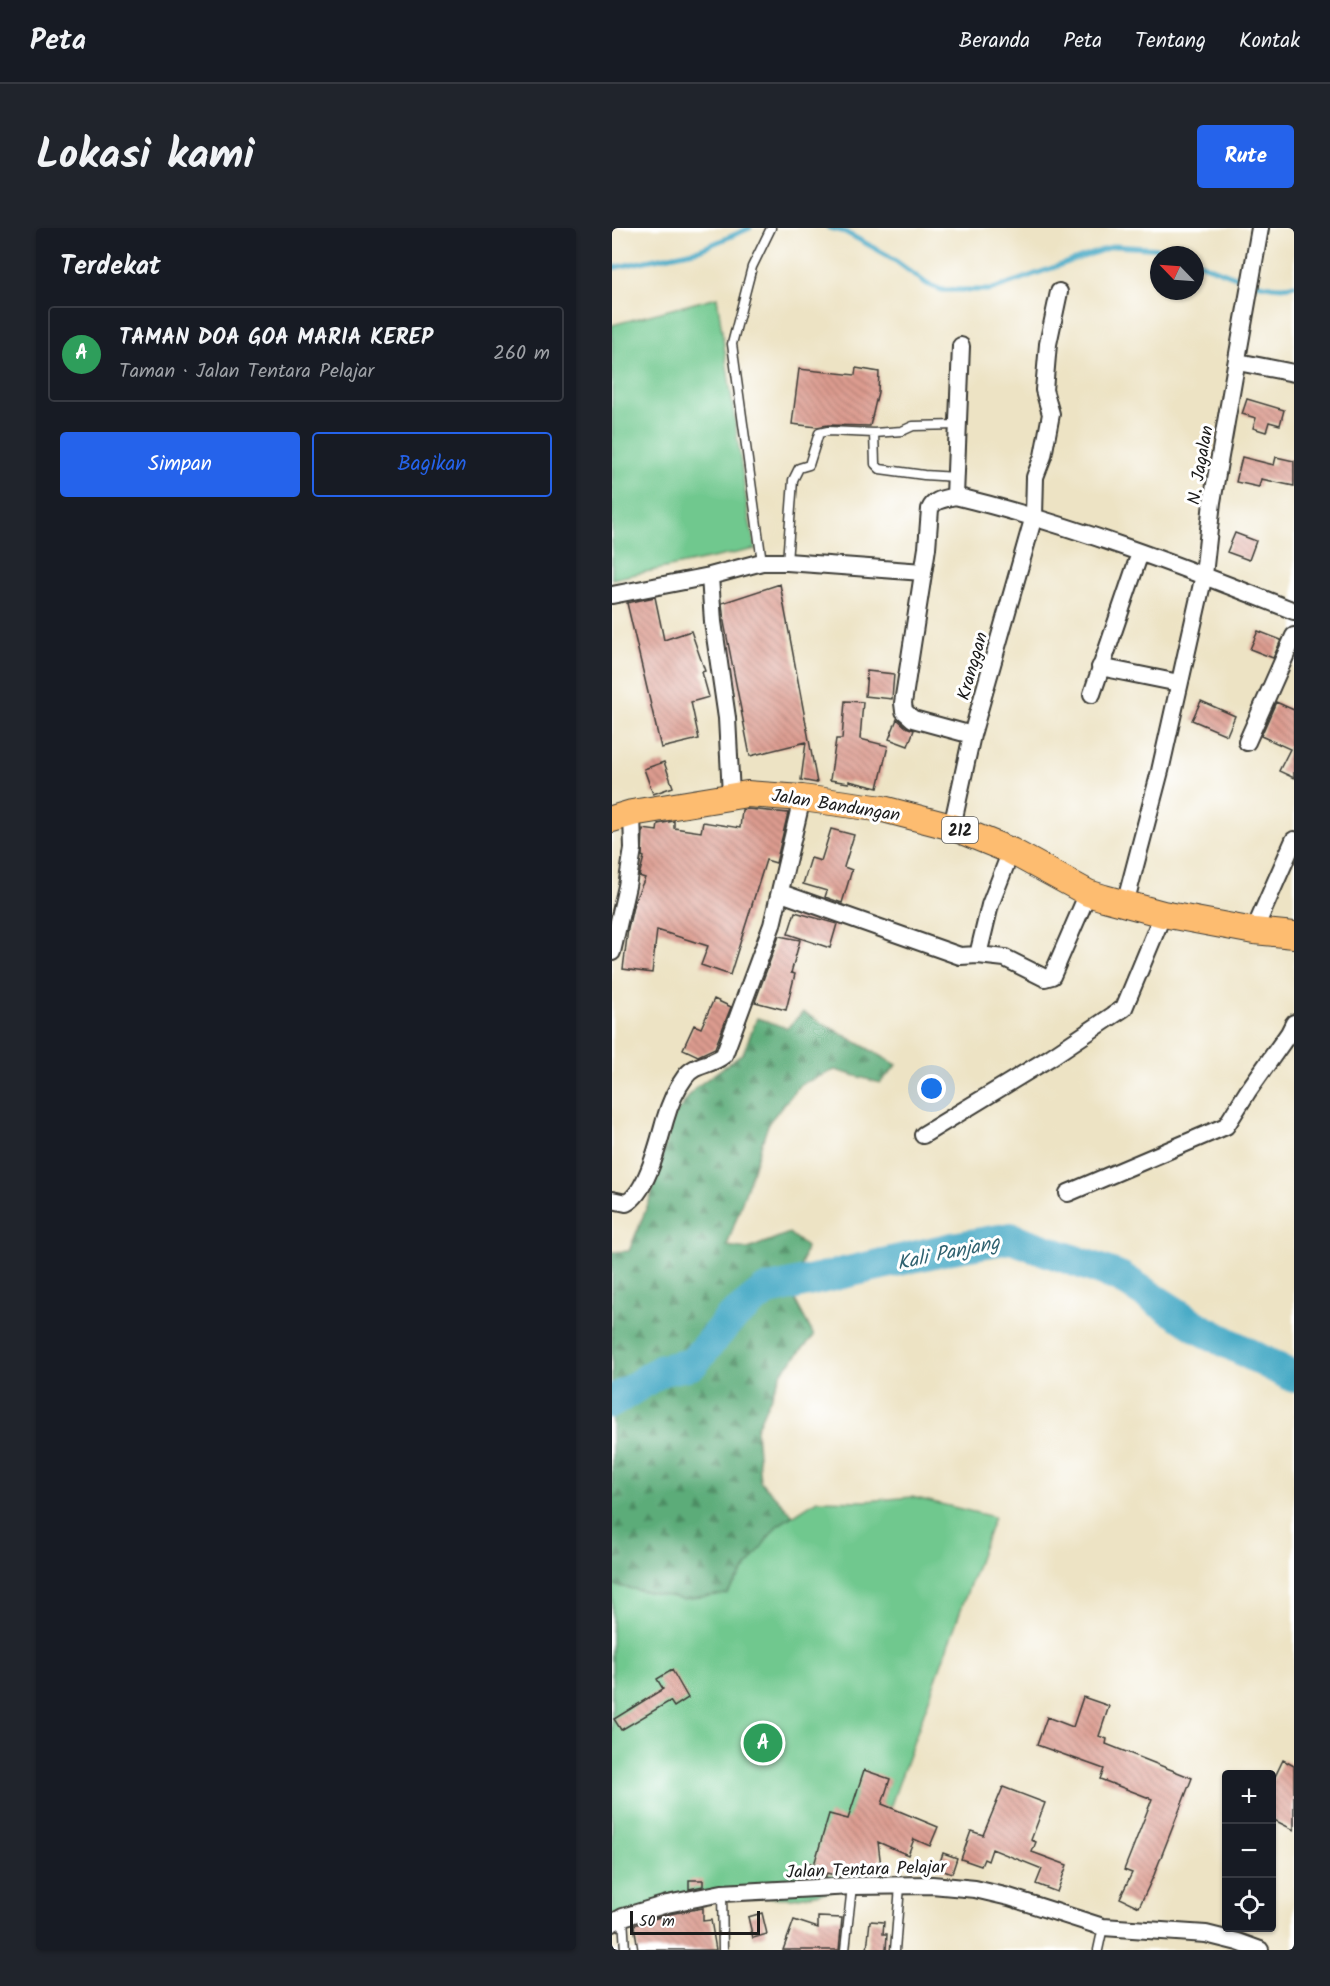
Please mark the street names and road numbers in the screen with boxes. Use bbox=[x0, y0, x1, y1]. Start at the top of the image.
street label: N. Jagalan bbox=[1180, 423, 1223, 507]
street label: Kranggan bbox=[950, 629, 997, 704]
street label: Jalan Bandungan bbox=[769, 782, 902, 831]
road number: 212 bbox=[942, 817, 978, 843]
street label: Jalan Tentara Pelajar bbox=[785, 1853, 948, 1888]

